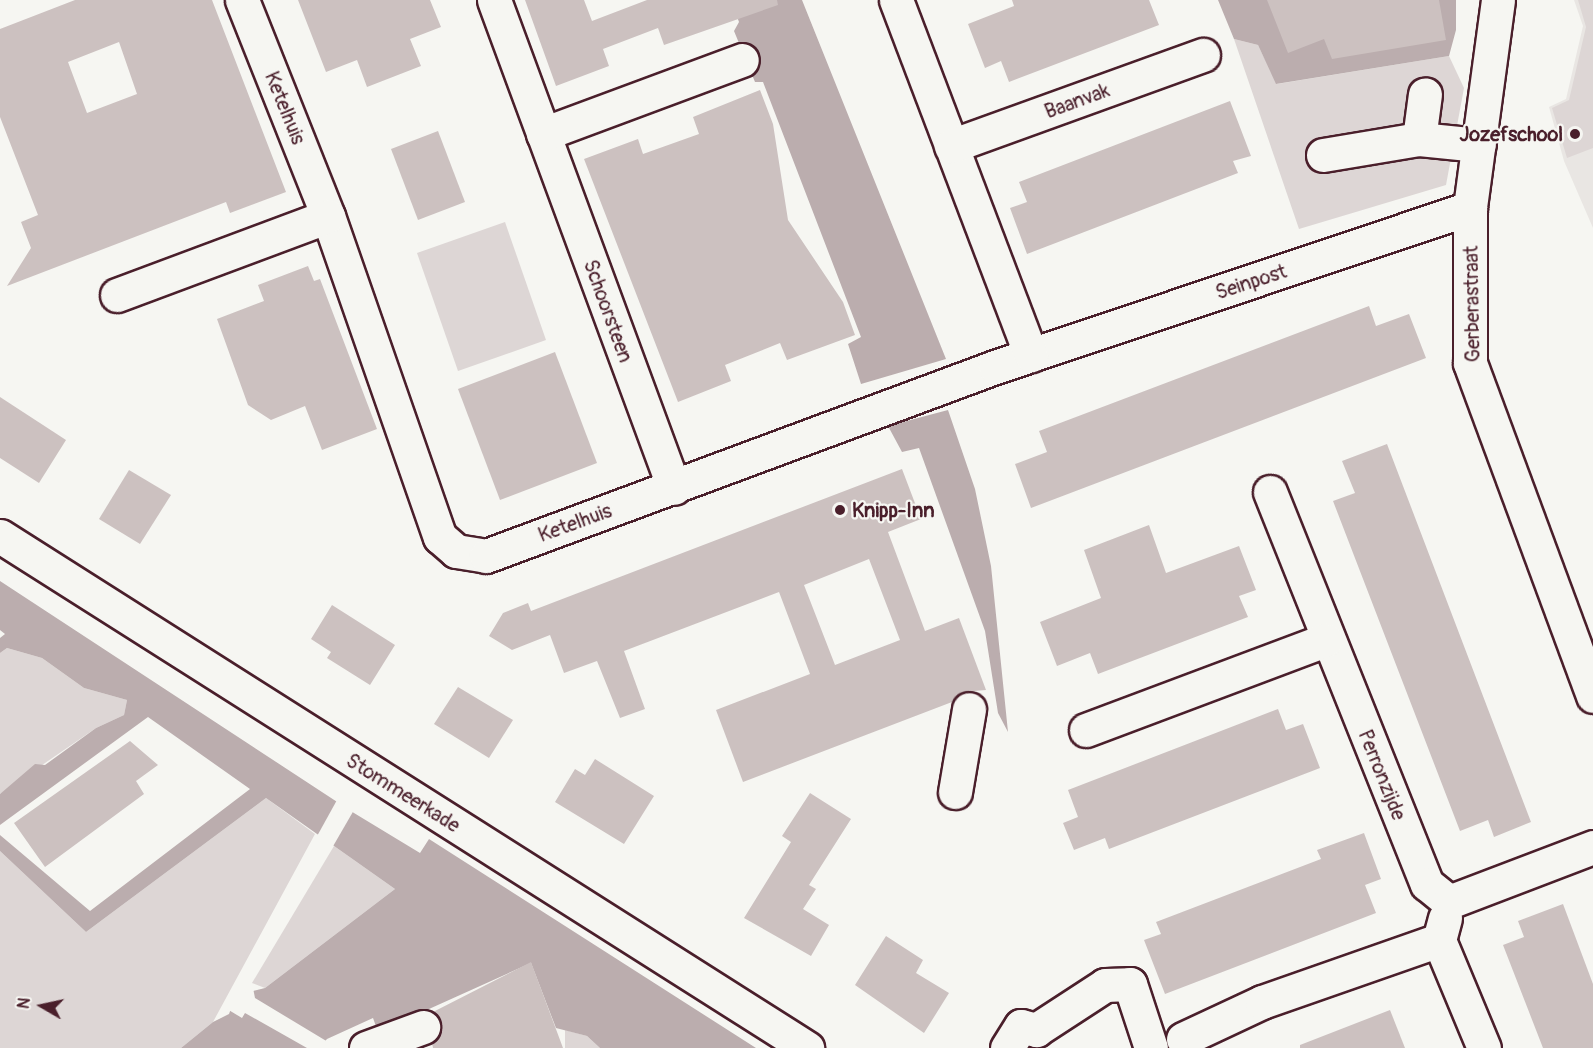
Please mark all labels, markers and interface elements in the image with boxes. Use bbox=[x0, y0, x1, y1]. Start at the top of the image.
street label: Ketelhuis bbox=[260, 68, 310, 148]
street label: Baanvak bbox=[1041, 78, 1113, 124]
place label: Jozefschool bbox=[1460, 122, 1563, 146]
marker: Jozefschool bbox=[1568, 127, 1582, 141]
street label: Gerberastraat bbox=[1459, 246, 1485, 362]
street label: Schoorsteen bbox=[578, 256, 638, 366]
street label: Seinpost bbox=[1212, 259, 1290, 305]
place label: Knipp-Inn bbox=[852, 498, 935, 522]
street label: Ketelhuis bbox=[535, 499, 615, 547]
marker: Knipp-Inn bbox=[833, 503, 847, 517]
street label: Perronzijde bbox=[1353, 726, 1411, 824]
street label: Stommeerkade bbox=[342, 748, 464, 838]
north arrow bbox=[12, 976, 72, 1036]
text: N bbox=[13, 996, 35, 1010]

